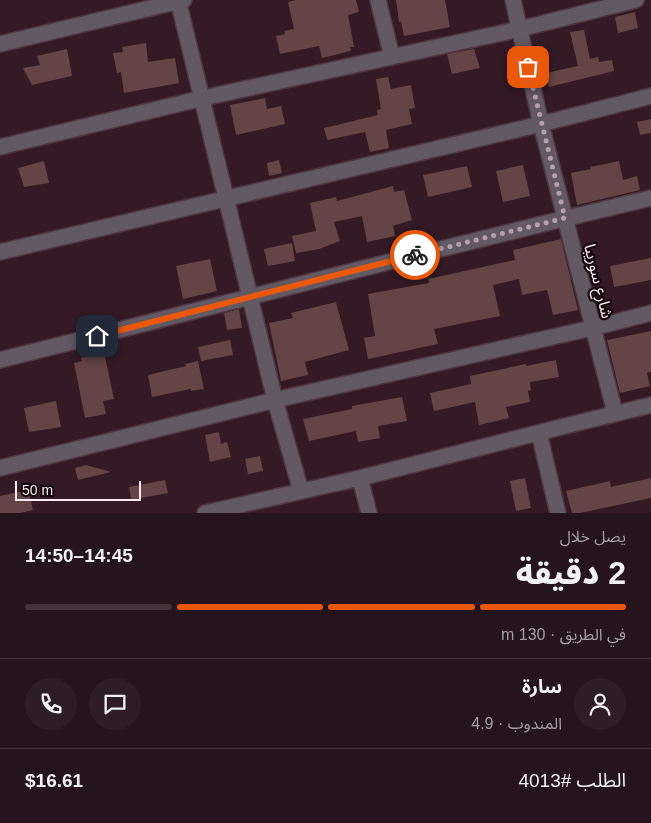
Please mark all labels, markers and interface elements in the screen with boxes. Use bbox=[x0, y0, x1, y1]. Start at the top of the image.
pin bbox=[507, 46, 549, 88]
icon: bag bbox=[514, 53, 542, 81]
courier bbox=[390, 230, 440, 280]
icon: bike bbox=[401, 241, 429, 269]
street label: شارع سوريبا bbox=[577, 242, 616, 321]
pin bbox=[76, 315, 118, 357]
icon: home bbox=[83, 322, 111, 350]
scale bar bbox=[15, 478, 141, 501]
text: 50 m bbox=[22, 482, 53, 498]
text: يصل خلال bbox=[560, 528, 626, 545]
text: 14:45–14:50 bbox=[25, 545, 133, 566]
text: 2 دقيقة bbox=[516, 555, 626, 591]
text: في الطريق · 130 m bbox=[501, 626, 626, 643]
text: سارة bbox=[522, 676, 562, 697]
button: phone bbox=[25, 678, 77, 730]
button: chat bbox=[89, 678, 141, 730]
button: person bbox=[574, 678, 626, 730]
text: المندوب · 4.9 bbox=[471, 715, 562, 732]
text: $16.61 bbox=[25, 770, 83, 791]
text: الطلب #4013 bbox=[518, 770, 626, 791]

